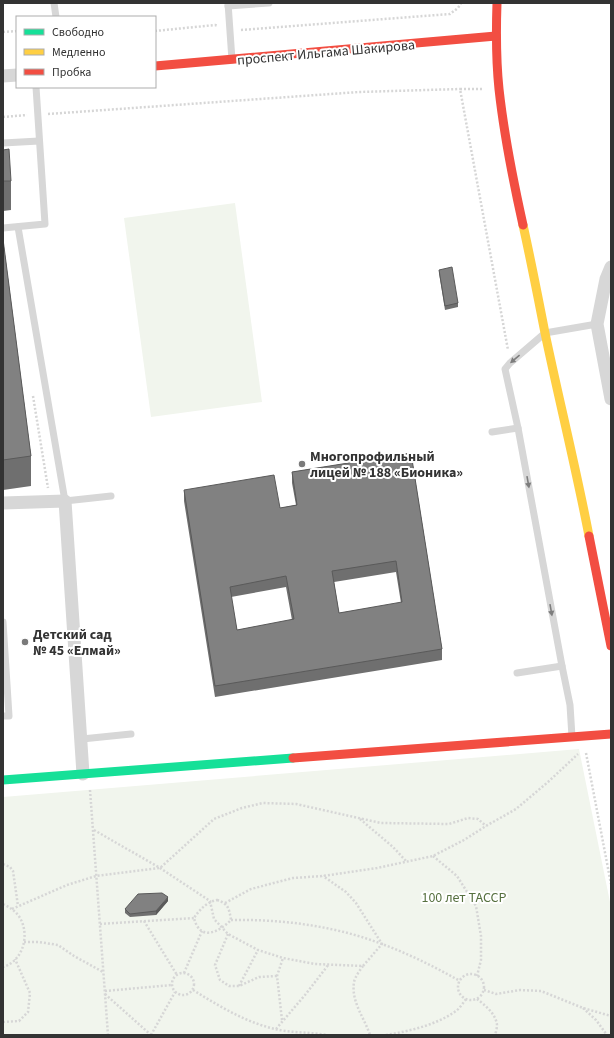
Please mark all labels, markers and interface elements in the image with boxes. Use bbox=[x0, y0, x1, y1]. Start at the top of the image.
legend bbox=[16, 16, 156, 88]
text: Свободно bbox=[52, 24, 104, 41]
street label: проспект Ильгама Шакирова bbox=[236, 35, 416, 71]
text: Медленно bbox=[52, 44, 106, 61]
text: Пробка bbox=[52, 64, 91, 81]
one-way arrow bbox=[510, 354, 521, 363]
place label: Многопрофильный лицей № 188 «Бионика» bbox=[310, 447, 463, 483]
marker: Многопрофильный лицей № 188 «Бионика» bbox=[297, 459, 307, 469]
one-way arrow bbox=[525, 476, 531, 488]
one-way arrow bbox=[549, 604, 555, 616]
place label: Детский сад № 45 «Елмай» bbox=[33, 625, 121, 661]
marker: Детский сад № 45 «Елмай» bbox=[20, 637, 30, 647]
park label: 100 лет ТАССР bbox=[421, 888, 507, 908]

